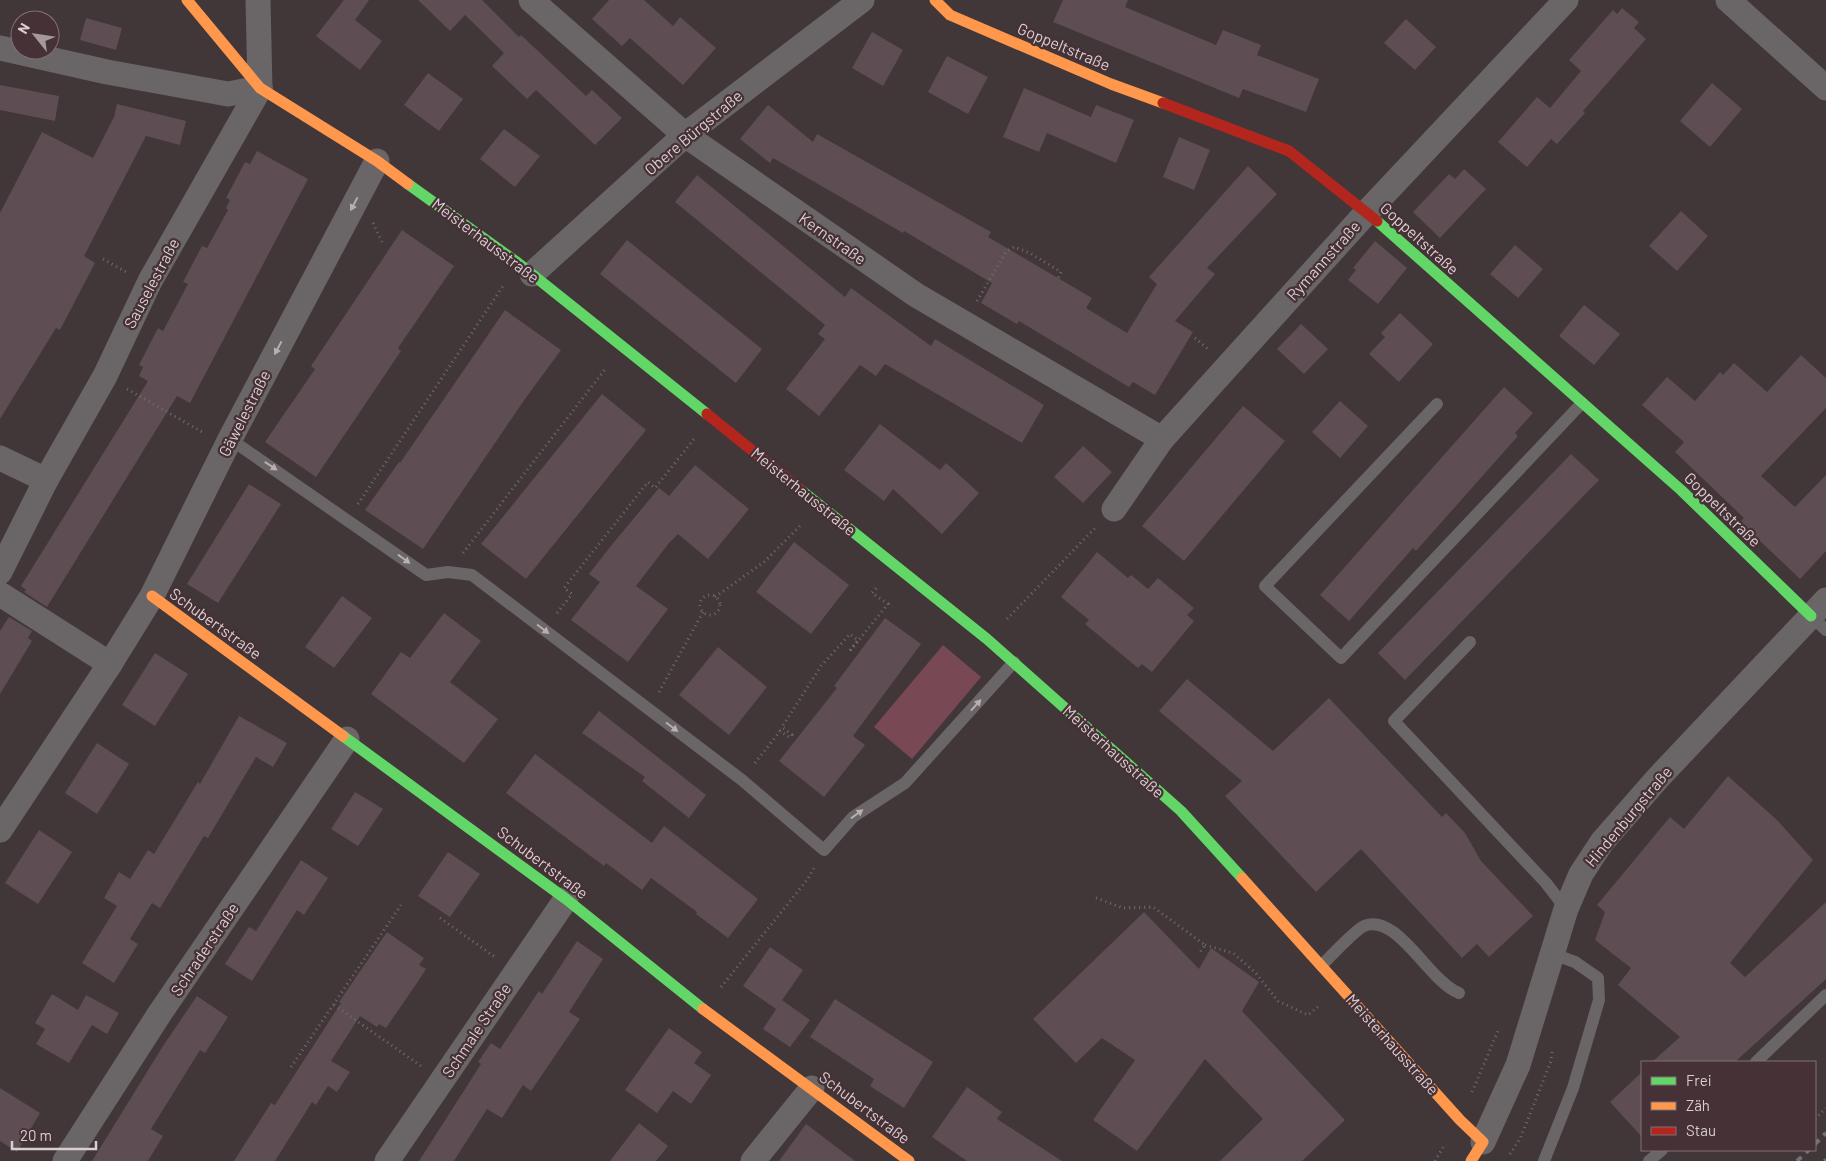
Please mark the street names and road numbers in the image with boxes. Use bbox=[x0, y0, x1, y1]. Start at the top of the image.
street label: Goppeltstraße bbox=[1015, 18, 1113, 74]
street label: Obere Bürgstraße bbox=[640, 86, 746, 178]
street label: Meisterhausstraße bbox=[429, 193, 543, 287]
street label: Goppeltstraße bbox=[1377, 198, 1463, 278]
street label: Kernstraße bbox=[796, 208, 870, 268]
street label: Rymannstraße bbox=[1282, 216, 1364, 304]
street label: Sauselestraße bbox=[119, 235, 183, 331]
street label: Gäwelestraße bbox=[214, 367, 274, 459]
street label: Meisterhausstraße bbox=[748, 443, 860, 539]
street label: Goppeltstraße bbox=[1681, 468, 1765, 550]
street label: Schubertstraße bbox=[166, 583, 266, 663]
street label: Meisterhausstraße bbox=[1060, 701, 1168, 801]
street label: Hindenburgstraße bbox=[1580, 762, 1676, 870]
street label: Schubertstraße bbox=[494, 822, 592, 902]
street label: Schraderstraße bbox=[166, 899, 242, 999]
street label: Schmale Straße bbox=[437, 979, 515, 1081]
street label: Meisterhausstraße bbox=[1343, 990, 1443, 1098]
street label: Schubertstraße bbox=[816, 1067, 914, 1147]

